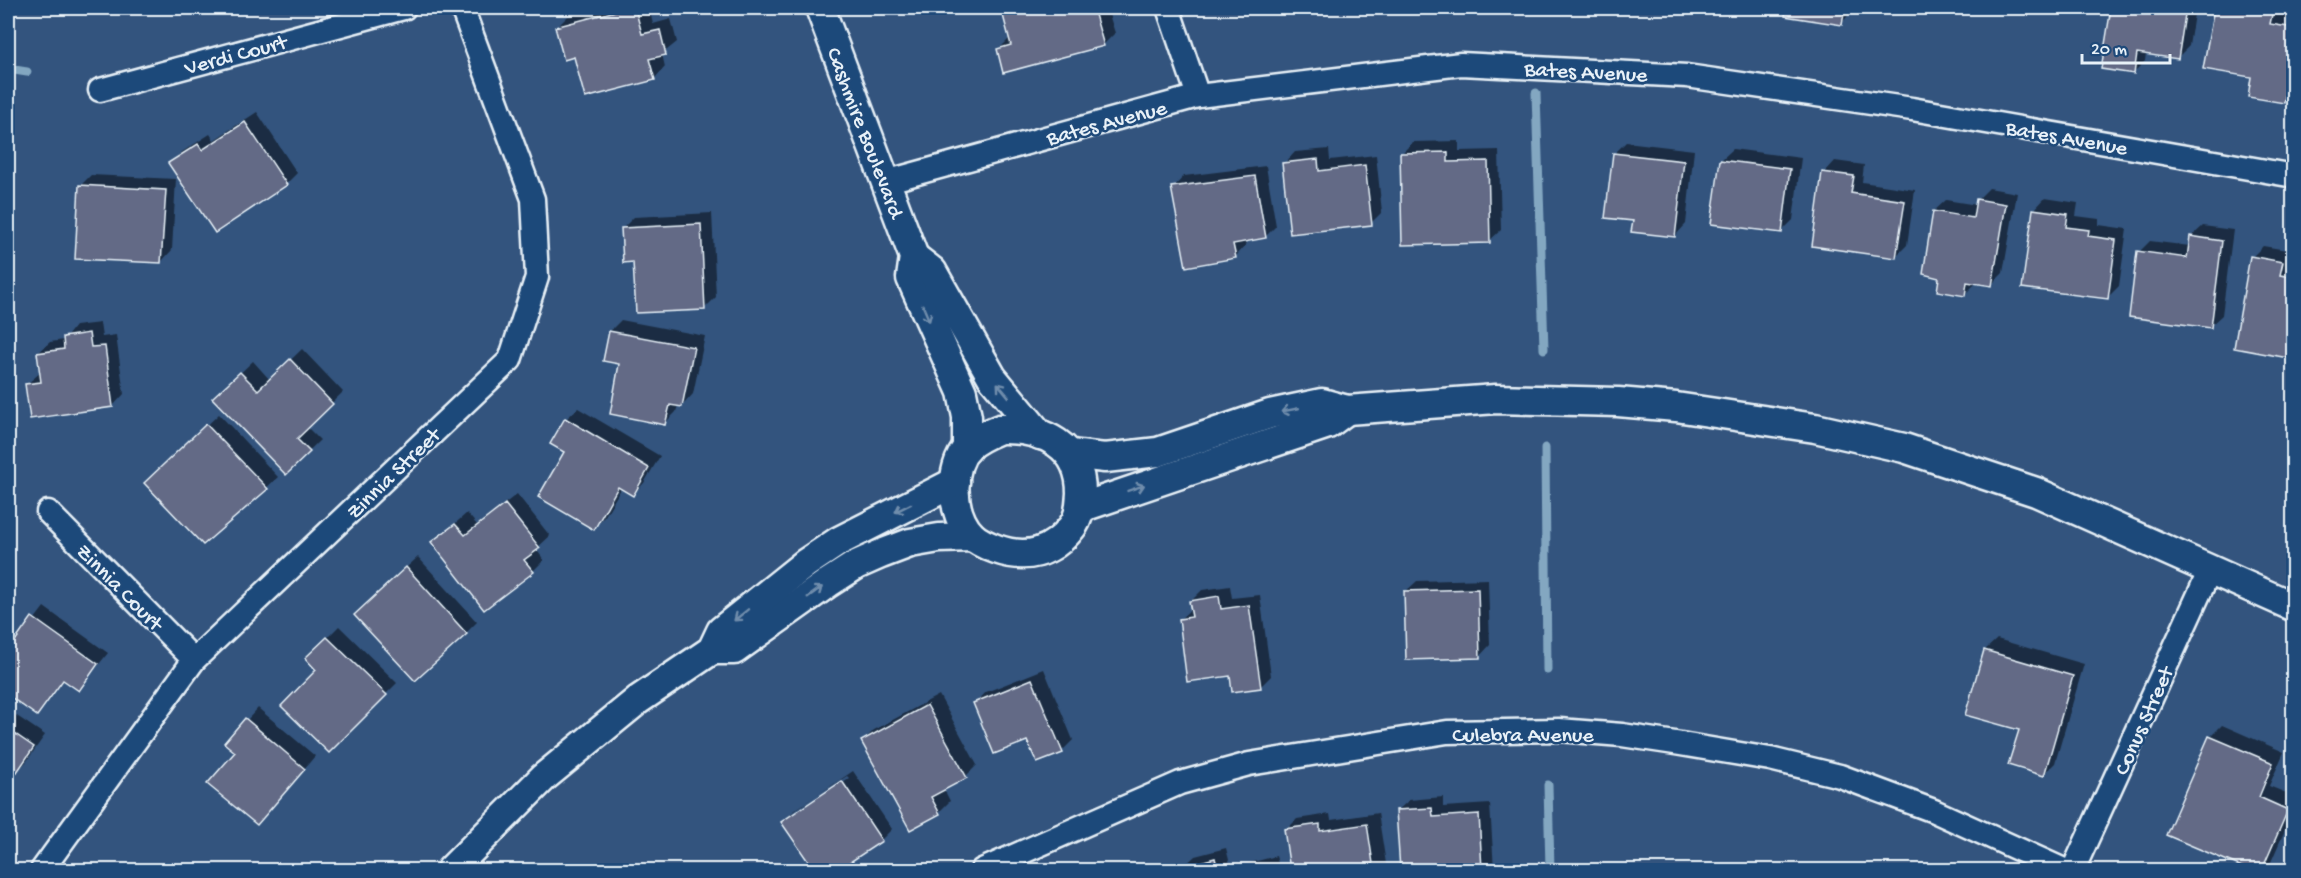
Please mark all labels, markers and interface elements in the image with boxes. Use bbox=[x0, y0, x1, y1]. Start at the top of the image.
scale bar bbox=[2082, 27, 2170, 65]
street label: Verdi Court bbox=[181, 30, 292, 83]
text: 20 m bbox=[2091, 40, 2127, 61]
street label: Cashmire Boulevard bbox=[819, 44, 909, 224]
street label: Bates Avenue bbox=[1523, 58, 1649, 90]
street label: Bates Avenue bbox=[1043, 96, 1171, 154]
street label: Bates Avenue bbox=[2002, 116, 2130, 164]
one-way arrow bbox=[921, 303, 932, 321]
one-way arrow bbox=[996, 382, 1009, 398]
one-way arrow bbox=[1280, 405, 1300, 416]
street label: Zinnia Street bbox=[342, 422, 449, 526]
one-way arrow bbox=[1126, 482, 1144, 493]
one-way arrow bbox=[894, 503, 912, 515]
street label: Zinnia Court bbox=[69, 540, 169, 639]
one-way arrow bbox=[807, 586, 823, 599]
one-way arrow bbox=[733, 609, 749, 622]
street label: Conus Street bbox=[2110, 661, 2182, 780]
street label: Culebra Avenue bbox=[1452, 724, 1594, 750]

